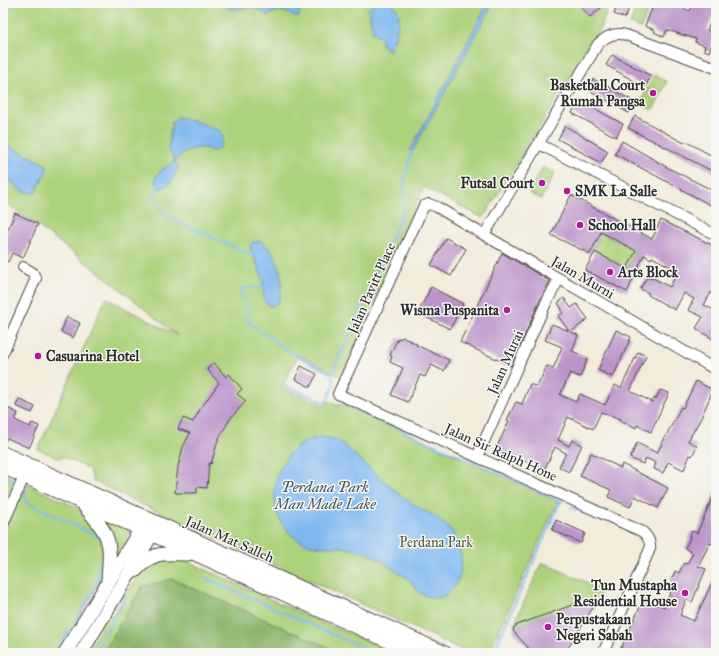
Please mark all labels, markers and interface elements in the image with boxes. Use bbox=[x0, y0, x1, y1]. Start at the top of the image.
place label: Basketball Court Rumah Pangsa bbox=[550, 77, 646, 111]
marker: Basketball Court Rumah Pangsa bbox=[648, 88, 658, 98]
place label: Futsal Court bbox=[460, 175, 534, 192]
marker: Futsal Court bbox=[537, 178, 547, 188]
place label: SMK La Salle bbox=[575, 183, 657, 200]
marker: SMK La Salle bbox=[562, 186, 572, 196]
place label: School Hall bbox=[588, 217, 658, 234]
marker: School Hall bbox=[575, 220, 585, 230]
street label: Jalan Pavitt Place bbox=[343, 240, 400, 339]
street label: Jalan Murni bbox=[546, 252, 617, 303]
place label: Arts Block bbox=[617, 264, 679, 281]
marker: Arts Block bbox=[605, 267, 615, 277]
place label: Wisma Puspanita bbox=[400, 302, 500, 320]
marker: Wisma Puspanita bbox=[502, 305, 512, 315]
street label: Jalan Murai bbox=[483, 327, 528, 399]
place label: Casuarina Hotel bbox=[46, 348, 140, 365]
marker: Casuarina Hotel bbox=[33, 351, 43, 361]
street label: Jalan Sir Ralph Hone bbox=[440, 419, 560, 486]
water label: Perdana Park Man Made Lake bbox=[272, 478, 376, 513]
street label: Jalan Mat Salleh bbox=[181, 512, 277, 568]
park label: Perdana Park bbox=[399, 534, 473, 551]
place label: Tun Mustapha Residential House bbox=[573, 577, 678, 610]
marker: Tun Mustapha Residential House bbox=[680, 588, 690, 598]
place label: Perpustakaan Negeri Sabah bbox=[556, 611, 633, 645]
marker: Perpustakaan Negeri Sabah bbox=[543, 622, 553, 632]

